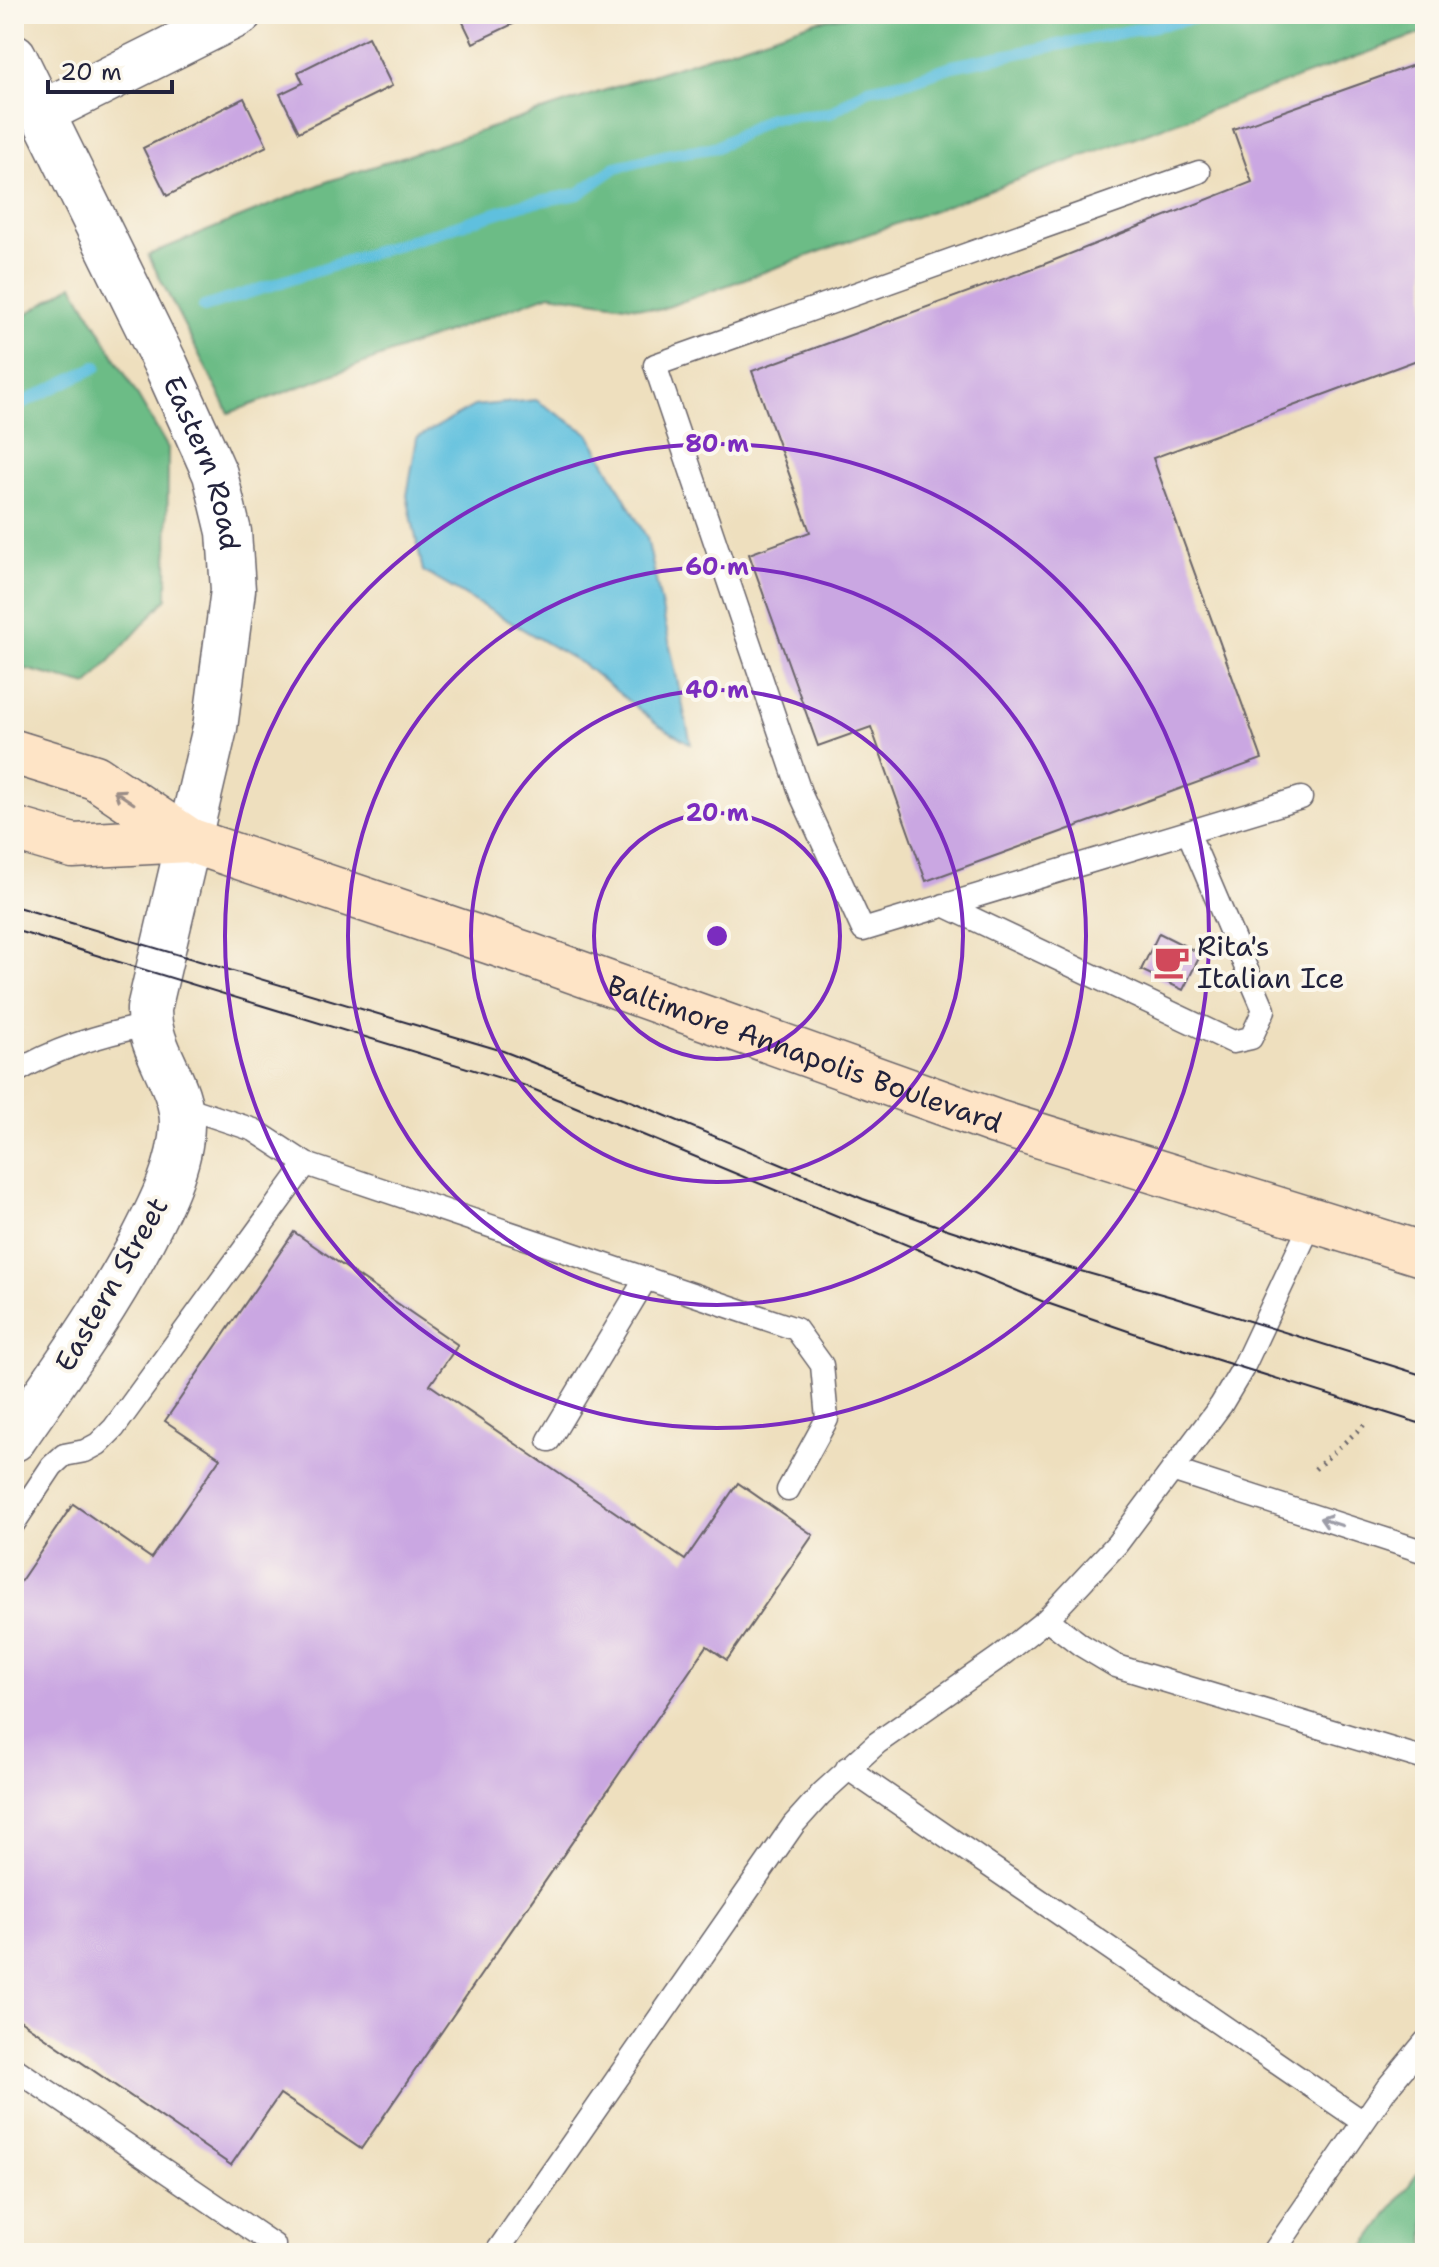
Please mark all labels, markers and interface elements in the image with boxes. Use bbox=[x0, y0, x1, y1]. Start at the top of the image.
scale bar bbox=[48, 44, 172, 94]
text: 20 m bbox=[60, 56, 122, 88]
street label: Eastern Road bbox=[154, 370, 249, 552]
text: 80 m bbox=[685, 428, 749, 460]
text: 60 m bbox=[685, 551, 749, 583]
text: 40 m bbox=[685, 674, 749, 706]
one-way arrow bbox=[114, 789, 136, 805]
text: 20 m bbox=[685, 797, 749, 829]
centre of rings bbox=[703, 922, 731, 950]
place label: Rita's Italian Ice bbox=[1197, 927, 1345, 997]
cafe icon: Rita's Italian Ice bbox=[1152, 943, 1190, 981]
street label: Baltimore Annapolis Boulevard bbox=[602, 966, 1008, 1142]
street label: Eastern Street bbox=[46, 1190, 176, 1378]
one-way arrow bbox=[1319, 1513, 1344, 1528]

